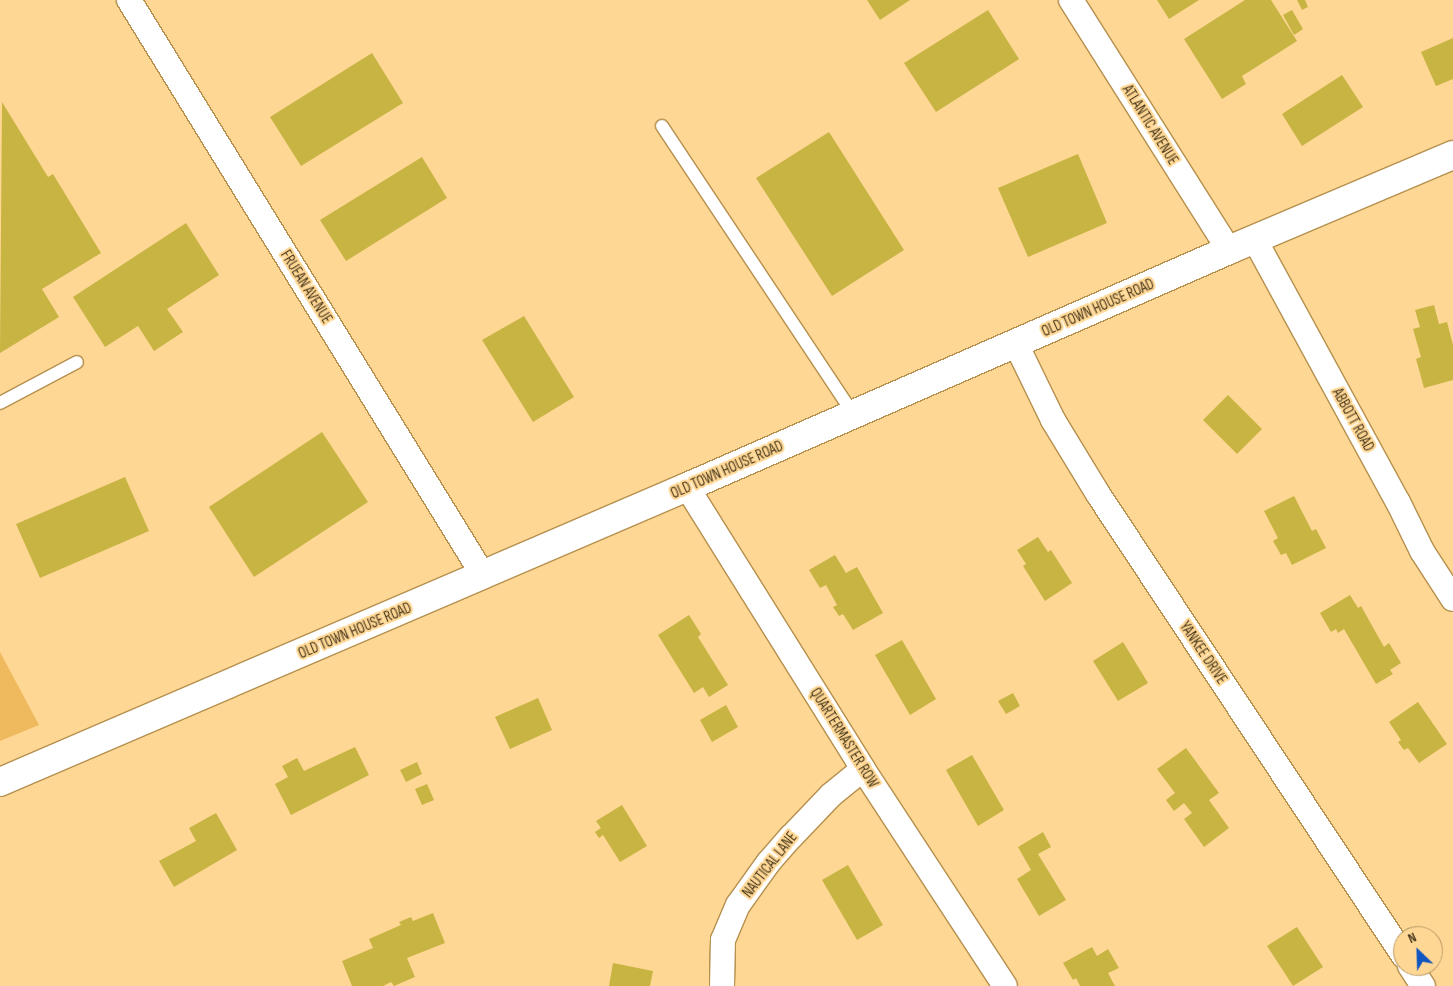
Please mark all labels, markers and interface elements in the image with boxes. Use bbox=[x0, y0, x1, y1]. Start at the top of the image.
street label: ATLANTIC AVENUE bbox=[1118, 82, 1182, 168]
street label: FRUEAN AVENUE bbox=[276, 247, 336, 327]
street label: OLD TOWN HOUSE ROAD bbox=[1039, 275, 1157, 341]
street label: ABBOTT ROAD bbox=[1328, 385, 1378, 455]
street label: OLD TOWN HOUSE ROAD bbox=[668, 437, 786, 503]
street label: OLD TOWN HOUSE ROAD bbox=[296, 599, 414, 663]
street label: YANKEE DRIVE bbox=[1176, 618, 1230, 688]
street label: QUARTERMASTER ROW bbox=[806, 685, 882, 791]
street label: NAUTICAL LANE bbox=[739, 829, 801, 901]
north arrow bbox=[1393, 926, 1443, 976]
text: N bbox=[1405, 928, 1419, 947]

